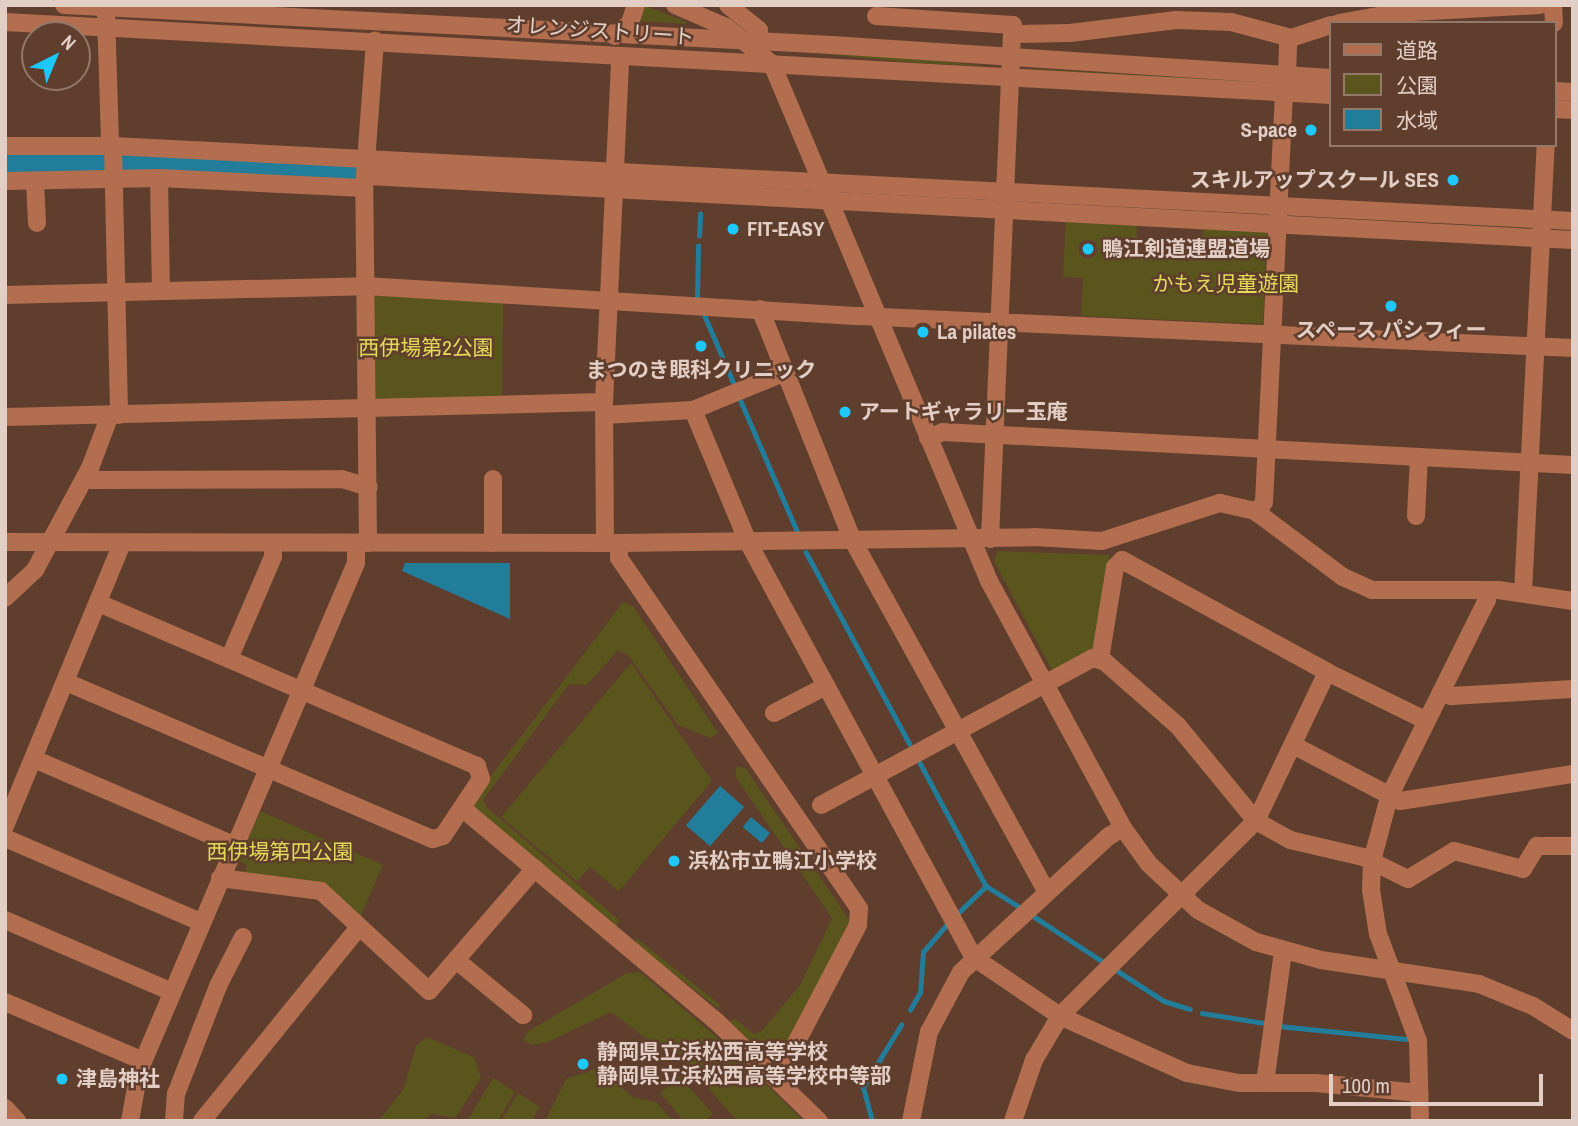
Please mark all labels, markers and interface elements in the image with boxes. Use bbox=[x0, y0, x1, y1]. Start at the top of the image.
street label: オレンジストリート bbox=[505, 12, 695, 50]
north arrow bbox=[21, 21, 91, 91]
legend bbox=[1330, 21, 1557, 147]
text: N bbox=[56, 29, 82, 55]
text: 道路 bbox=[1396, 36, 1438, 65]
text: 公園 bbox=[1396, 71, 1438, 100]
text: 水域 bbox=[1396, 106, 1438, 135]
place label: S-pace bbox=[1241, 117, 1297, 143]
marker: S-pace bbox=[1303, 122, 1319, 138]
place label: スキルアップスクール SES bbox=[1190, 167, 1439, 193]
marker: スキルアップスクール SES bbox=[1445, 172, 1461, 188]
place label: FIT-EASY bbox=[747, 216, 825, 242]
marker: FIT-EASY bbox=[725, 221, 741, 237]
place label: 鴨江剣道連盟道場 bbox=[1102, 236, 1270, 262]
marker: 鴨江剣道連盟道場 bbox=[1080, 241, 1096, 257]
park label: かもえ児童遊園 bbox=[1153, 271, 1299, 297]
marker: スペース パシフィー bbox=[1383, 298, 1399, 314]
place label: スペース パシフィー bbox=[1294, 317, 1488, 343]
place label: La pilates bbox=[937, 319, 1016, 345]
marker: La pilates bbox=[915, 324, 931, 340]
park label: 西伊場第2公園 bbox=[358, 335, 494, 361]
marker: まつのき眼科クリニック bbox=[693, 338, 709, 354]
place label: まつのき眼科クリニック bbox=[586, 357, 816, 383]
place label: アートギャラリー玉庵 bbox=[859, 399, 1068, 425]
marker: アートギャラリー玉庵 bbox=[837, 404, 853, 420]
park label: 西伊場第四公園 bbox=[207, 839, 353, 865]
place label: 浜松市立鴨江小学校 bbox=[688, 848, 877, 874]
marker: 浜松市立鴨江小学校 bbox=[666, 853, 682, 869]
place label: 静岡県立浜松西高等学校 静岡県立浜松西高等学校中等部 bbox=[597, 1039, 891, 1089]
marker: 静岡県立浜松西高等学校 静岡県立浜松西高等学校中等部 bbox=[575, 1056, 591, 1072]
scale bar bbox=[1333, 1060, 1546, 1104]
place label: 津島神社 bbox=[76, 1066, 160, 1092]
marker: 津島神社 bbox=[54, 1071, 70, 1087]
text: 100 m bbox=[1342, 1071, 1390, 1100]

